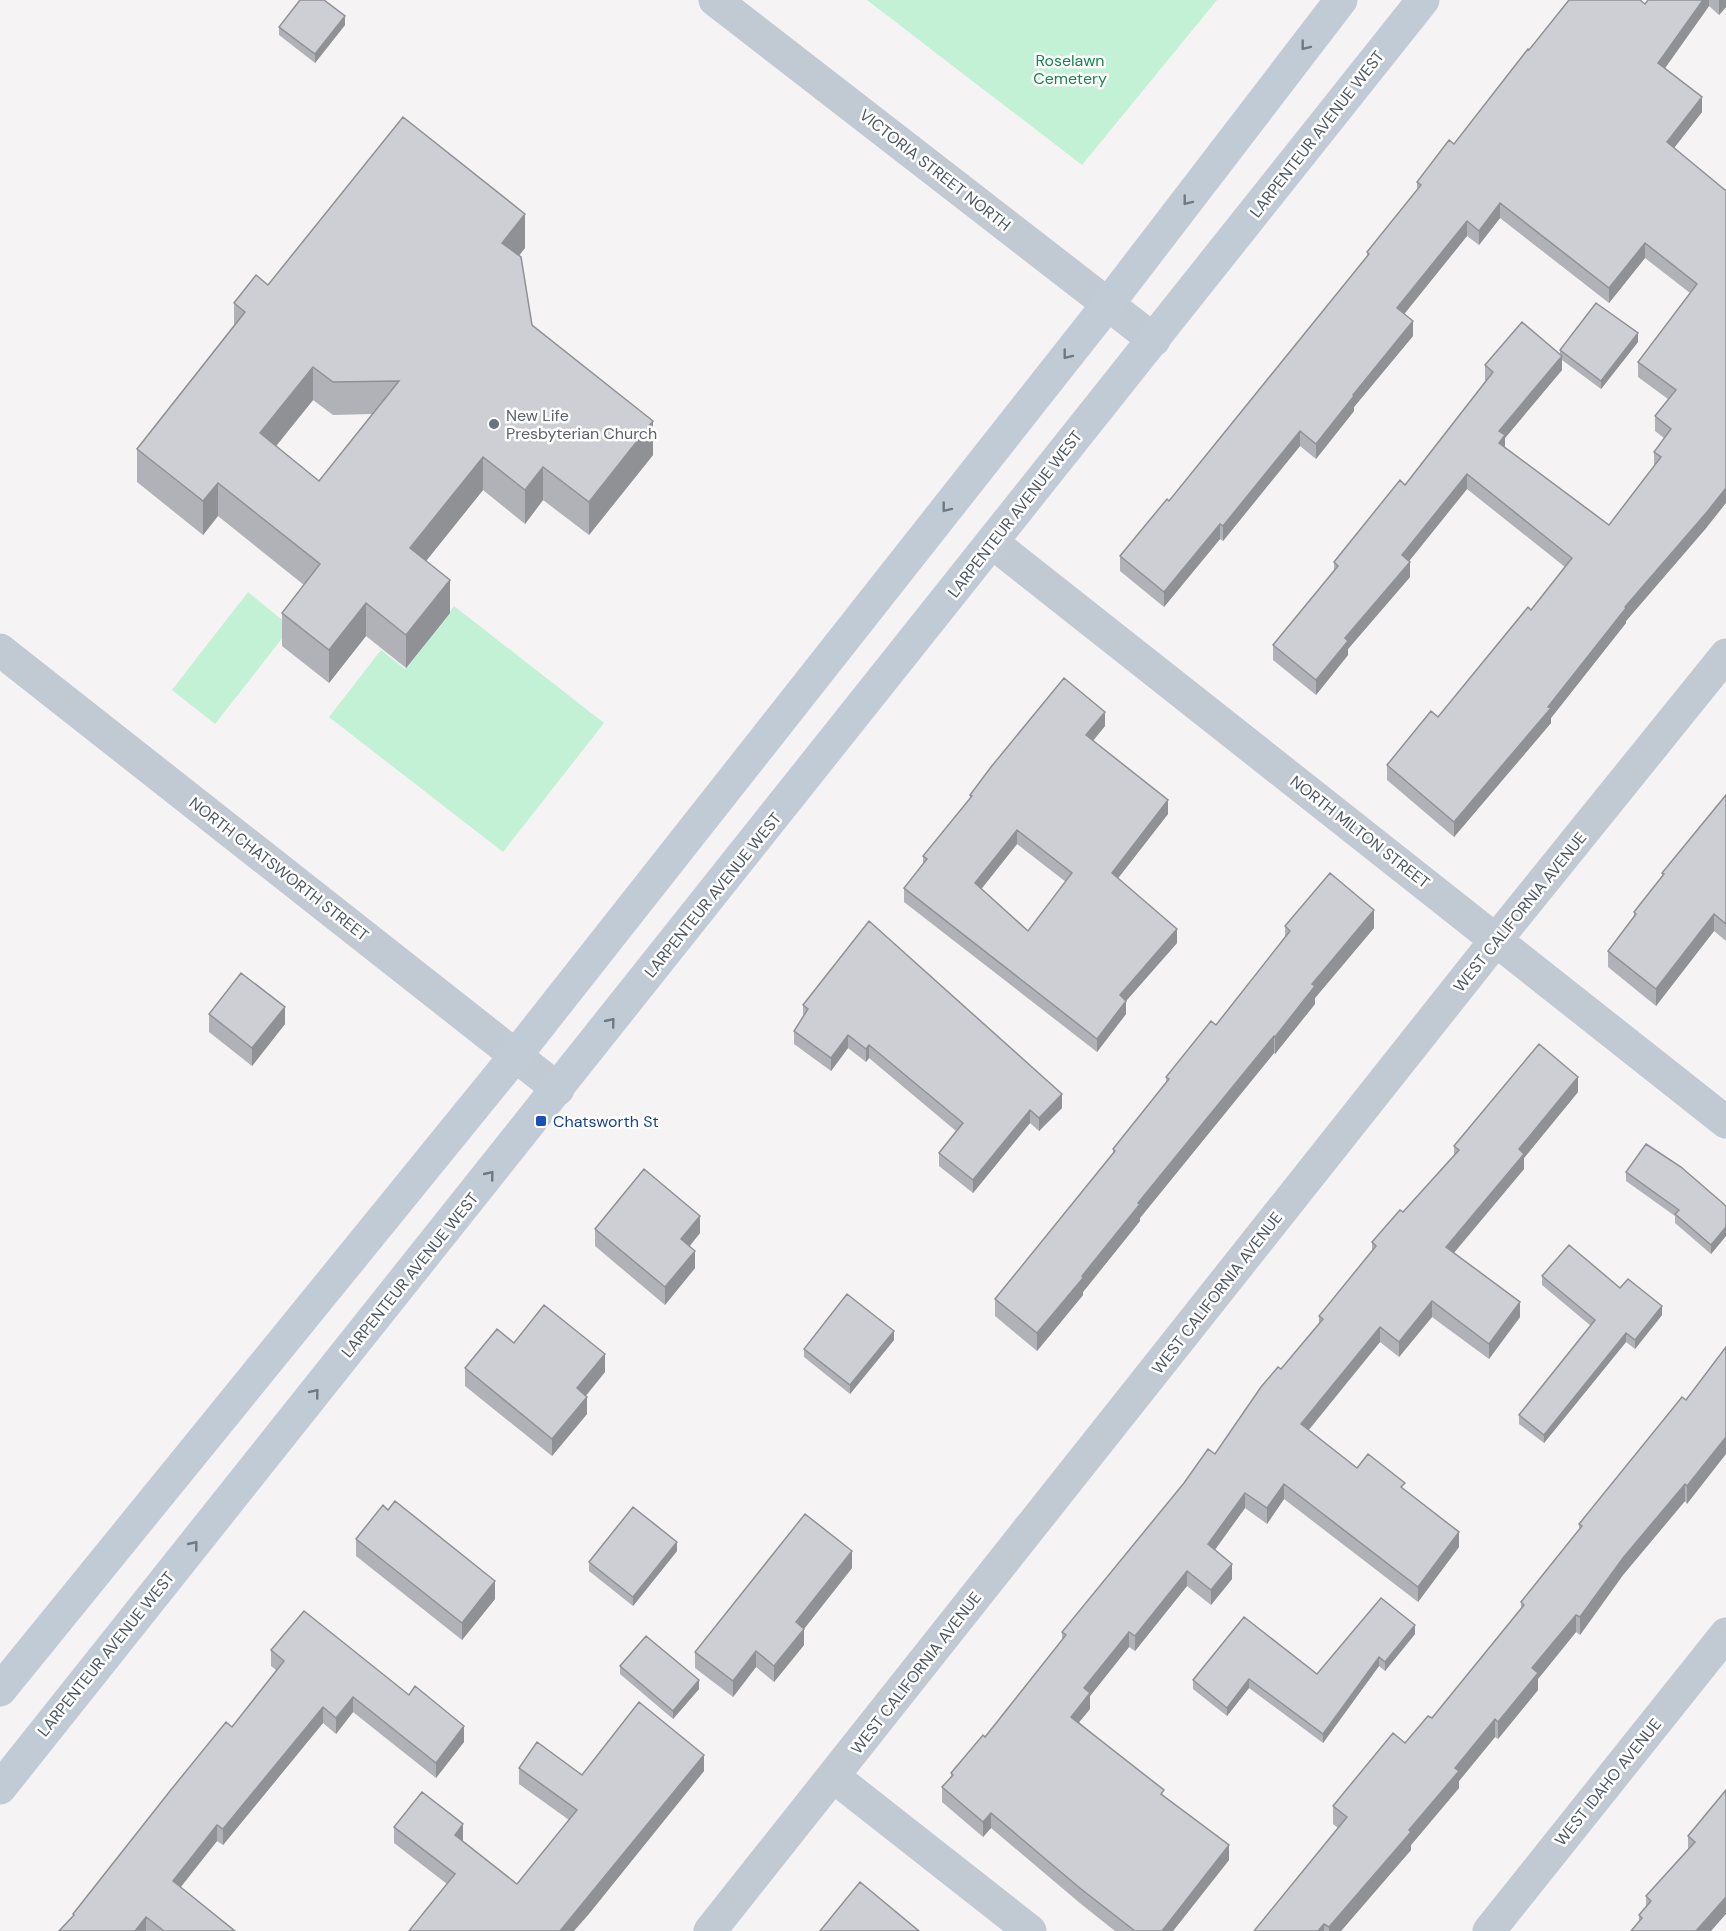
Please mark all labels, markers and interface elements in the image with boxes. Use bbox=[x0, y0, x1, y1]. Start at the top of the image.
one-way arrow bbox=[1302, 40, 1313, 51]
street label: LARPENTEUR AVENUE WEST bbox=[1245, 46, 1389, 222]
park label: Roselawn Cemetery bbox=[1033, 50, 1107, 89]
street label: VICTORIA STREET NORTH bbox=[855, 104, 1015, 236]
one-way arrow bbox=[1183, 194, 1194, 205]
one-way arrow bbox=[1064, 348, 1075, 359]
place label: New Life Presbyterian Church bbox=[506, 405, 657, 444]
marker: New Life Presbyterian Church bbox=[487, 417, 501, 431]
street label: LARPENTEUR AVENUE WEST bbox=[943, 426, 1087, 602]
one-way arrow bbox=[943, 502, 954, 513]
street label: NORTH MILTON STREET bbox=[1286, 771, 1434, 893]
street label: NORTH CHATSWORTH STREET bbox=[185, 792, 373, 946]
street label: LARPENTEUR AVENUE WEST bbox=[640, 808, 786, 982]
street label: WEST CALIFORNIA AVENUE bbox=[1449, 828, 1591, 996]
one-way arrow bbox=[604, 1018, 615, 1029]
place label: Chatsworth St bbox=[553, 1111, 659, 1132]
marker: Chatsworth St bbox=[534, 1114, 548, 1128]
one-way arrow bbox=[482, 1171, 493, 1182]
street label: LARPENTEUR AVENUE WEST bbox=[337, 1188, 483, 1362]
street label: WEST CALIFORNIA AVENUE bbox=[1147, 1208, 1287, 1378]
one-way arrow bbox=[308, 1388, 319, 1399]
one-way arrow bbox=[186, 1541, 197, 1552]
street label: LARPENTEUR AVENUE WEST bbox=[33, 1567, 179, 1741]
street label: WEST CALIFORNIA AVENUE bbox=[846, 1588, 986, 1758]
street label: WEST IDAHO AVENUE bbox=[1550, 1714, 1666, 1850]

